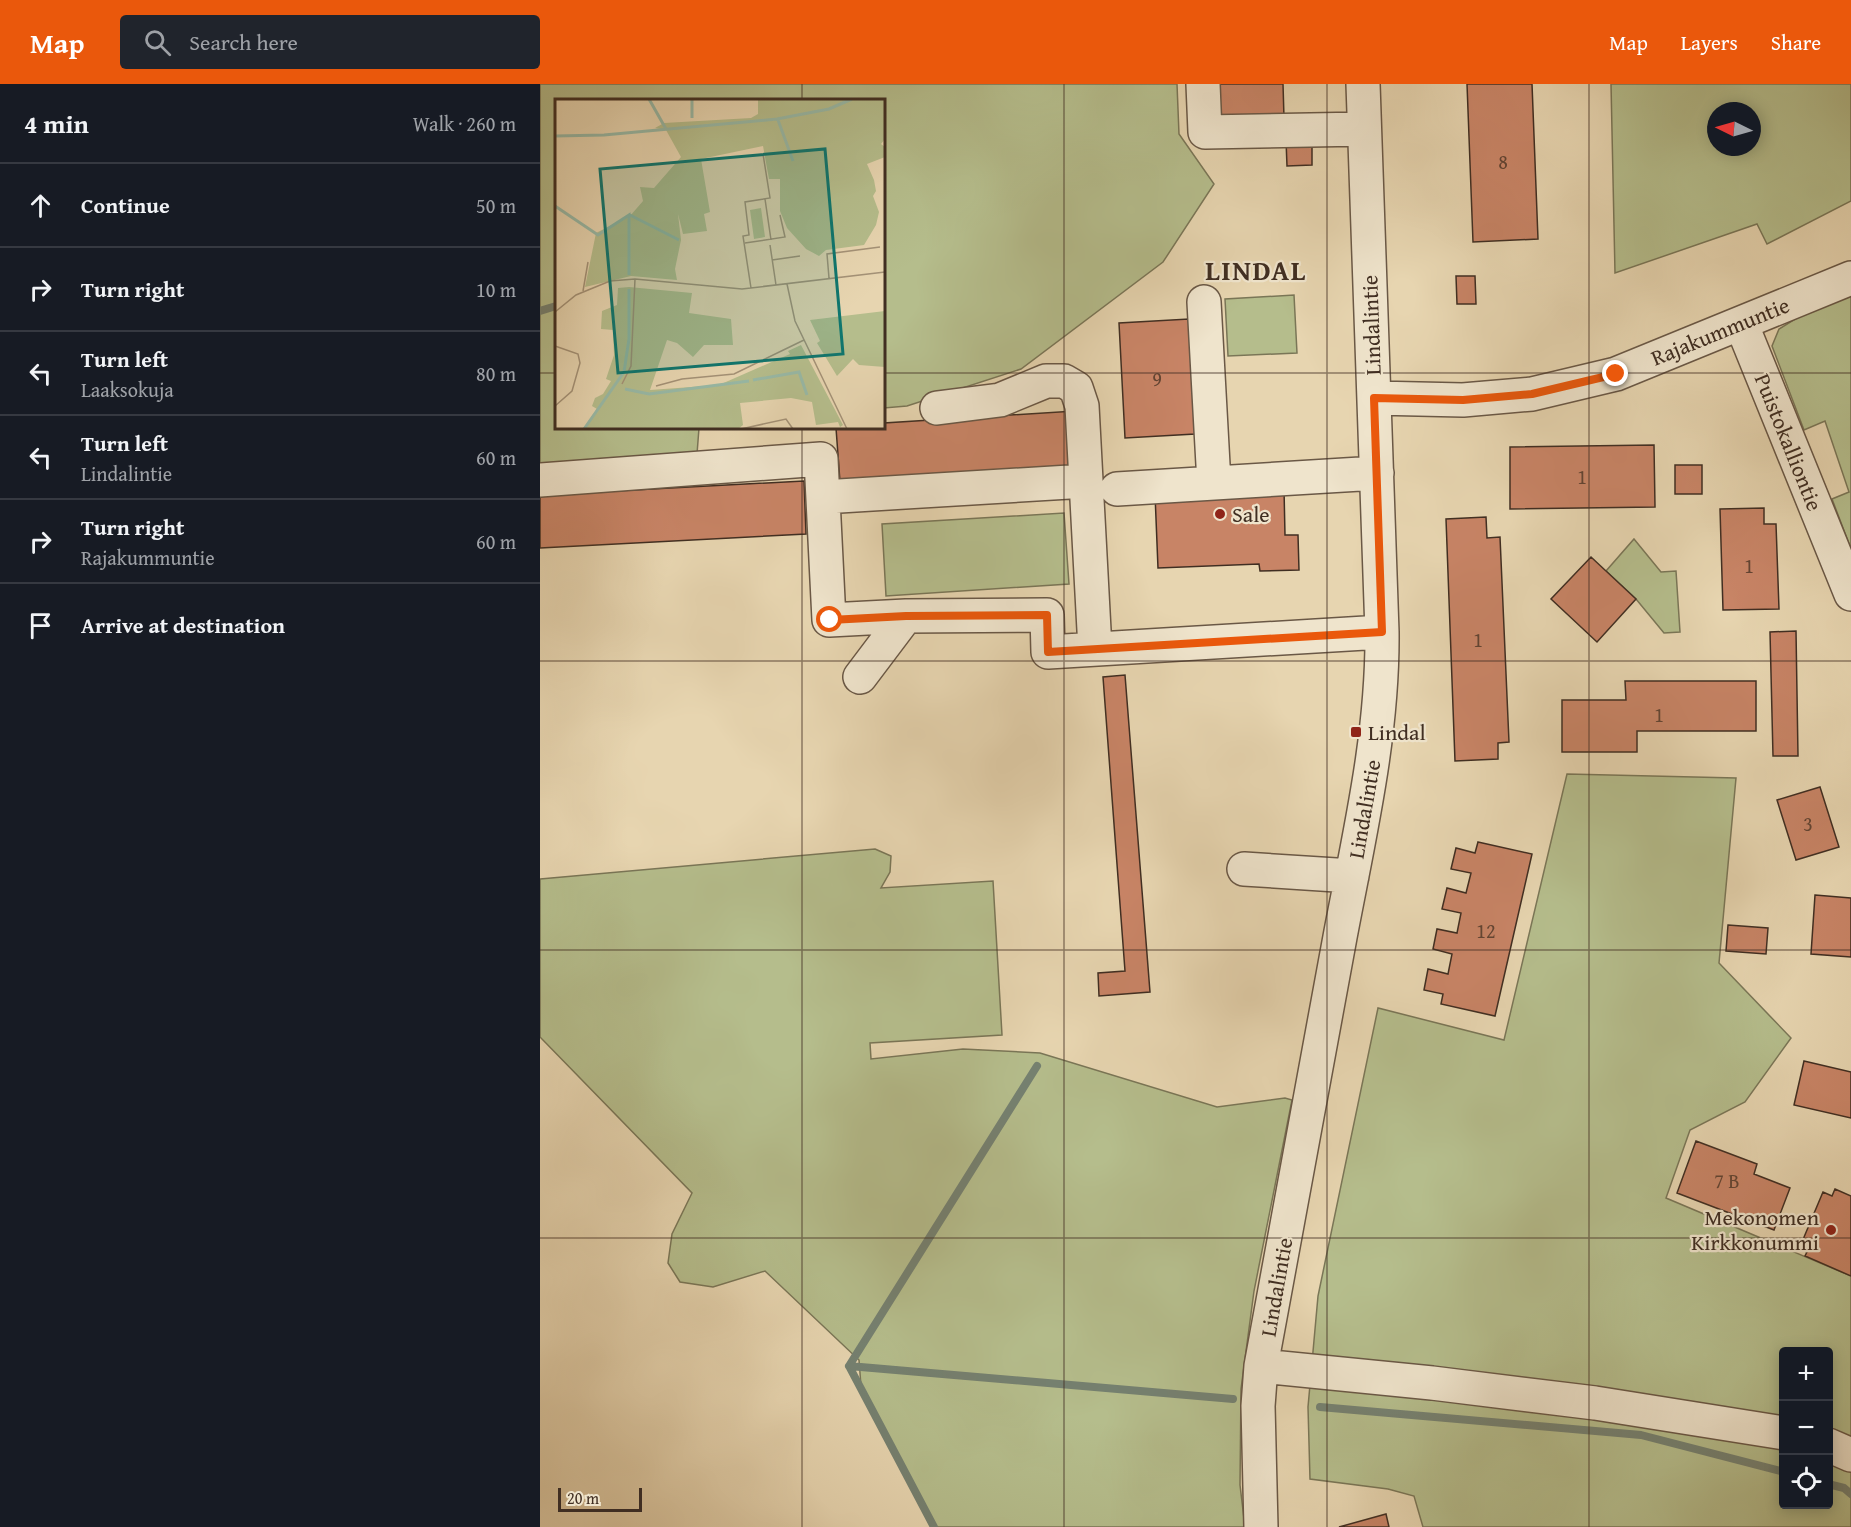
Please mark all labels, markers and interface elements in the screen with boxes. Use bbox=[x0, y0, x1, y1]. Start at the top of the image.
search box bbox=[120, 15, 540, 69]
text: Map bbox=[30, 22, 84, 63]
icon: search bbox=[141, 26, 174, 59]
text: Search here bbox=[189, 26, 298, 58]
text: Map bbox=[1609, 27, 1648, 58]
text: Layers bbox=[1681, 27, 1738, 58]
text: Share bbox=[1771, 27, 1821, 58]
inset map bbox=[555, 99, 885, 429]
north arrow bbox=[1707, 102, 1761, 156]
text: 4 min bbox=[24, 104, 89, 143]
text: Walk · 260 m bbox=[413, 109, 516, 138]
house number: 8 bbox=[1498, 147, 1508, 176]
icon: ahead bbox=[24, 189, 57, 222]
text: Continue bbox=[81, 189, 170, 221]
text: 50 m bbox=[476, 191, 516, 220]
district label: LINDAL bbox=[1205, 249, 1307, 290]
icon: right bbox=[24, 273, 57, 306]
text: Turn right bbox=[81, 273, 184, 305]
street label: Lindalintie bbox=[1353, 274, 1389, 376]
text: 10 m bbox=[476, 275, 516, 304]
street label: Rajakummuntie bbox=[1646, 289, 1794, 373]
text: Turn left bbox=[81, 343, 168, 375]
icon: left bbox=[24, 357, 57, 390]
text: 80 m bbox=[476, 359, 516, 388]
route end bbox=[1602, 360, 1628, 386]
house number: 9 bbox=[1152, 364, 1162, 393]
street label: Puistokalliontie bbox=[1747, 369, 1831, 515]
text: Laaksokuja bbox=[81, 375, 174, 404]
text: Turn left bbox=[81, 427, 168, 459]
icon: left bbox=[24, 441, 57, 474]
text: 60 m bbox=[476, 443, 516, 472]
text: Lindalintie bbox=[81, 459, 172, 488]
house number: 1 bbox=[1577, 462, 1587, 491]
place label: Sale bbox=[1232, 498, 1270, 530]
marker: Sale bbox=[1213, 507, 1227, 521]
text: Turn right bbox=[81, 511, 184, 543]
icon: right bbox=[24, 525, 57, 558]
text: 60 m bbox=[476, 527, 516, 556]
text: Rajakummuntie bbox=[81, 543, 215, 572]
house number: 1 bbox=[1744, 551, 1754, 580]
route start bbox=[816, 606, 842, 632]
icon: arrive bbox=[24, 609, 57, 642]
text: Arrive at destination bbox=[81, 609, 285, 641]
house number: 1 bbox=[1473, 625, 1483, 654]
house number: 1 bbox=[1654, 700, 1664, 729]
place label: Lindal bbox=[1368, 716, 1426, 748]
marker: Lindal bbox=[1349, 725, 1363, 739]
street label: Lindalintie bbox=[1340, 757, 1388, 861]
house number: 3 bbox=[1803, 809, 1813, 838]
house number: 12 bbox=[1476, 916, 1496, 945]
house number: 7 B bbox=[1714, 1166, 1740, 1195]
place label: Mekonomen Kirkkonummi bbox=[1691, 1201, 1820, 1258]
marker: Mekonomen Kirkkonummi bbox=[1824, 1223, 1838, 1237]
street label: Lindalintie bbox=[1252, 1235, 1300, 1339]
map controls bbox=[1779, 1347, 1833, 1509]
button: + bbox=[1779, 1347, 1833, 1401]
button: − bbox=[1779, 1401, 1833, 1455]
button: locate bbox=[1779, 1455, 1833, 1509]
scale bar bbox=[558, 1485, 642, 1512]
text: 20 m bbox=[567, 1486, 599, 1510]

